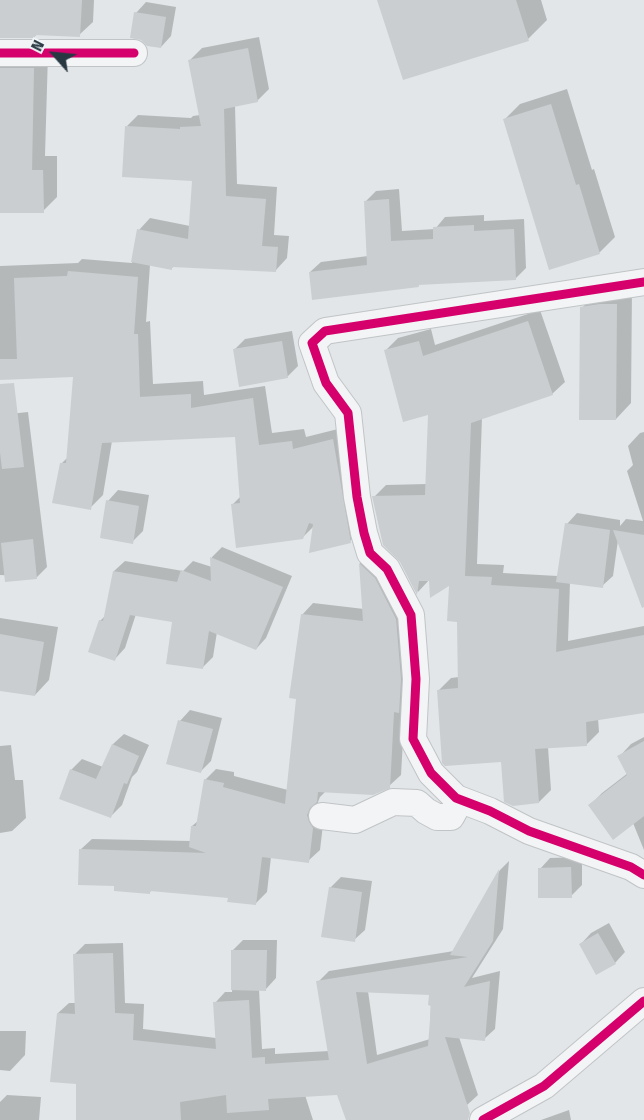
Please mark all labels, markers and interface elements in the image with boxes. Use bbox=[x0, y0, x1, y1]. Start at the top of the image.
north arrow bbox=[24, 24, 84, 84]
text: N bbox=[27, 37, 48, 54]

